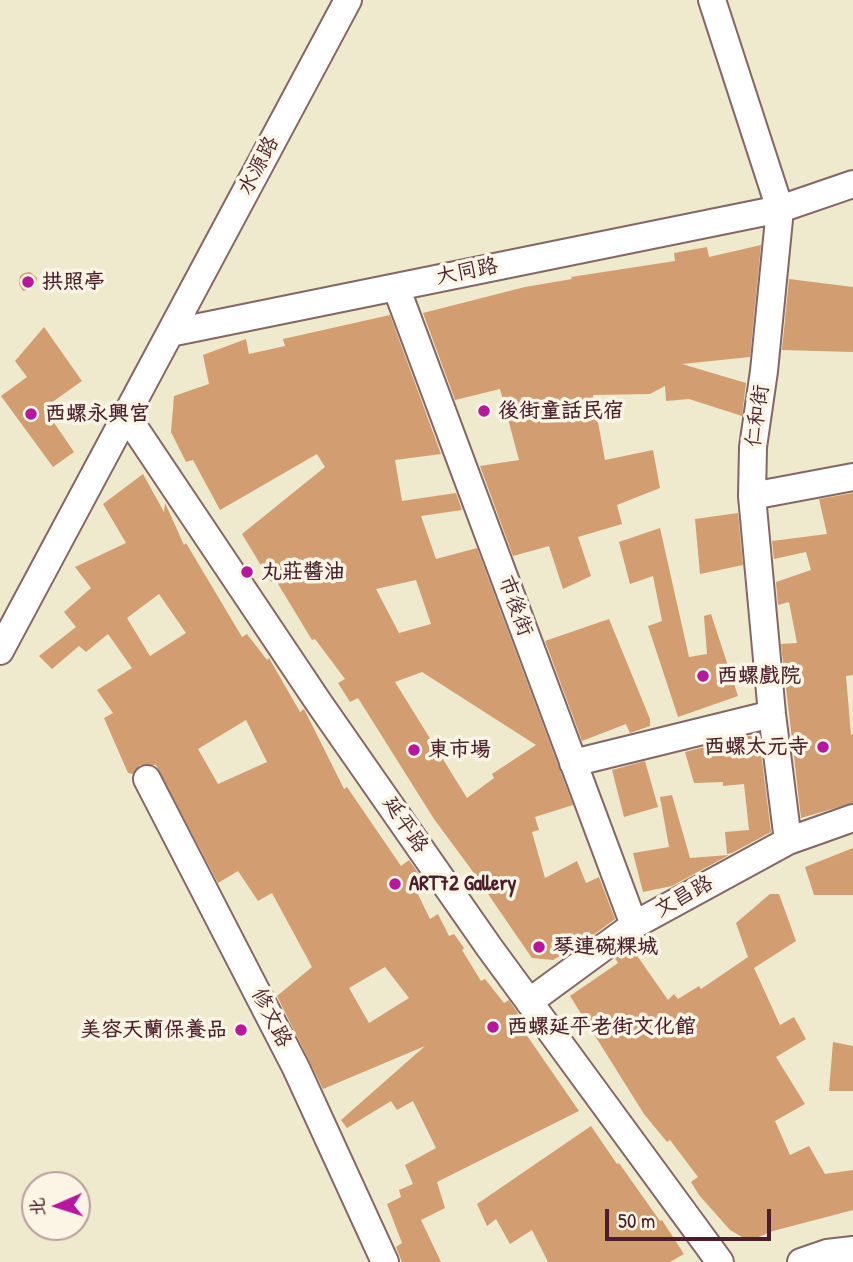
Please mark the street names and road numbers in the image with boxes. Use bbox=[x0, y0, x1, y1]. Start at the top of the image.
street label: 水源路 bbox=[233, 132, 285, 200]
street label: 大同路 bbox=[434, 254, 500, 290]
street label: 仁和街 bbox=[741, 383, 775, 449]
street label: 市後街 bbox=[492, 572, 538, 640]
street label: 延平路 bbox=[377, 792, 433, 858]
street label: 文昌路 bbox=[650, 871, 718, 923]
street label: 修文路 bbox=[245, 984, 297, 1052]

